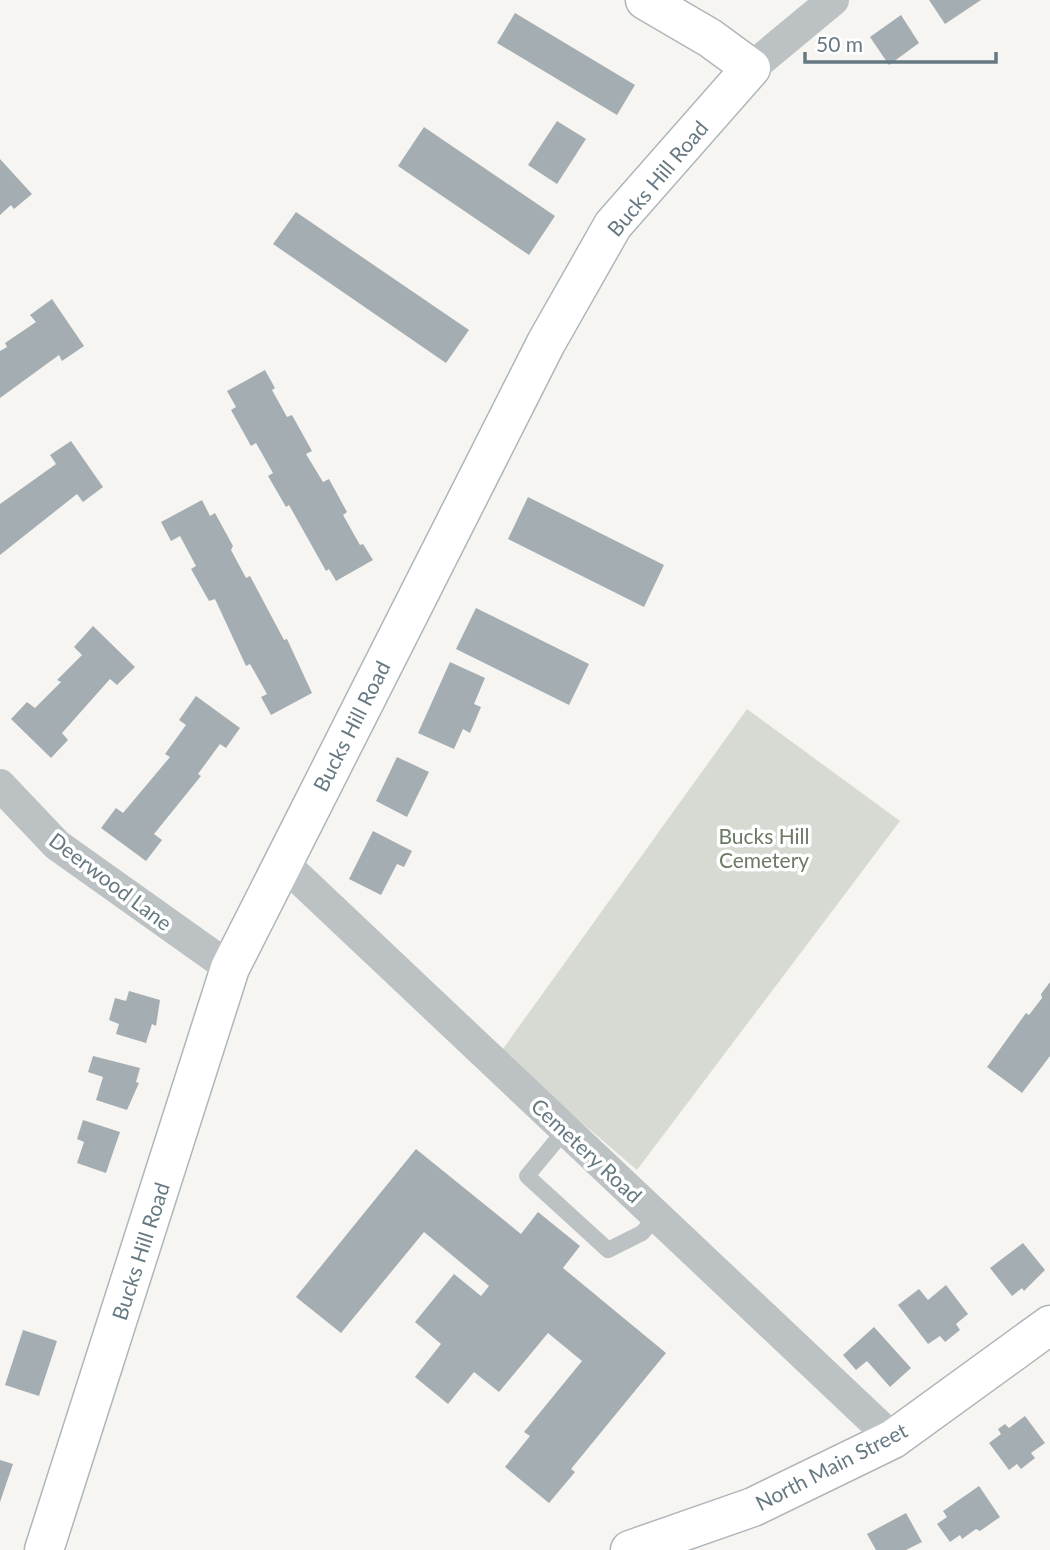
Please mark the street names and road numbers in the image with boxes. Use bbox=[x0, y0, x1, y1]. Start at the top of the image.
street label: Bucks Hill Road bbox=[601, 115, 713, 241]
street label: Bucks Hill Road bbox=[307, 657, 395, 795]
street label: Deerwood Lane bbox=[45, 827, 177, 935]
street label: Cemetery Road bbox=[527, 1093, 647, 1207]
street label: Bucks Hill Road bbox=[106, 1179, 174, 1323]
street label: North Main Street bbox=[751, 1417, 911, 1515]

